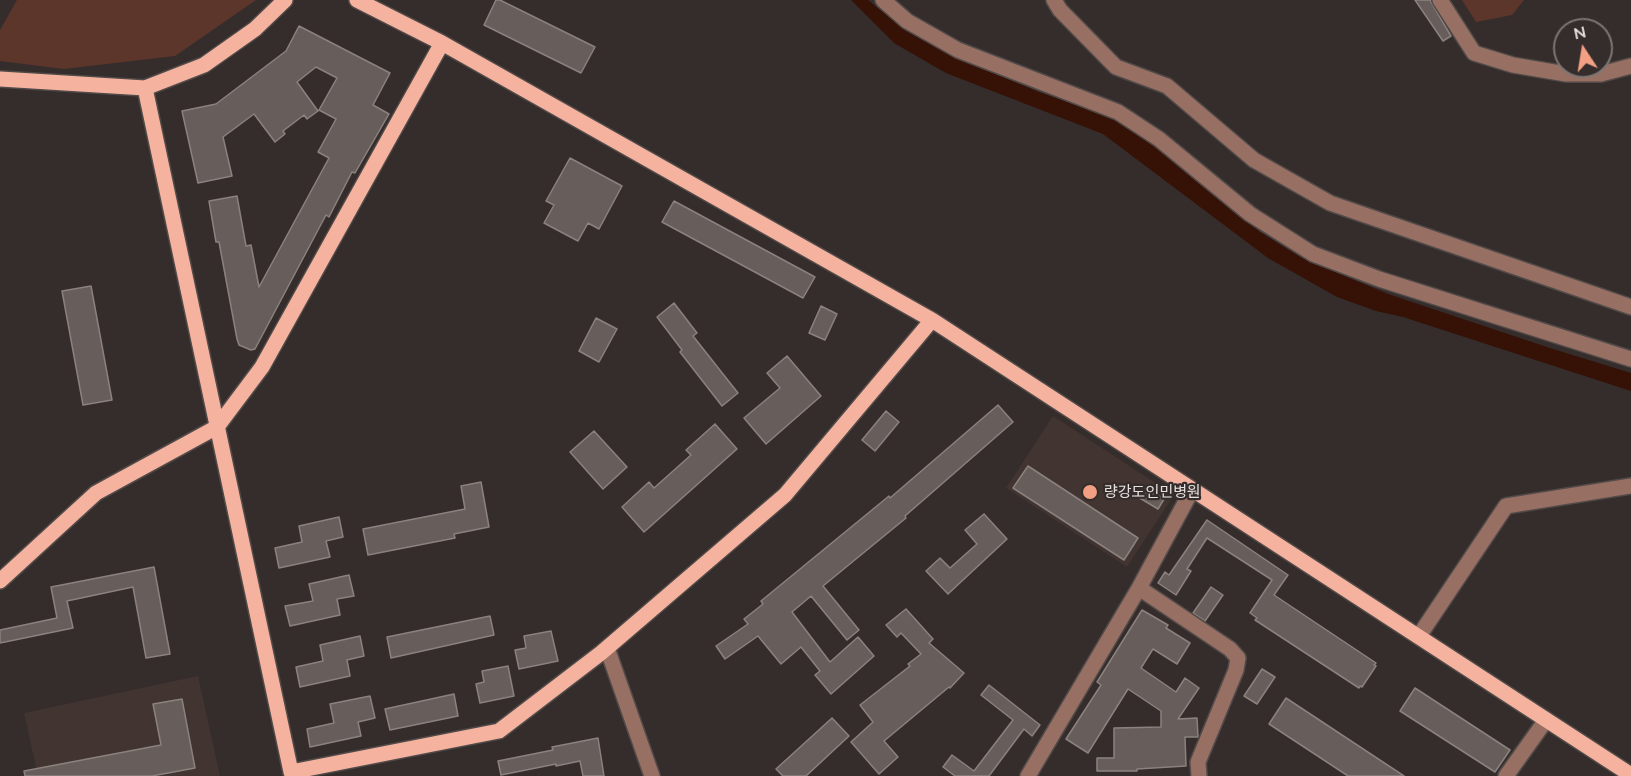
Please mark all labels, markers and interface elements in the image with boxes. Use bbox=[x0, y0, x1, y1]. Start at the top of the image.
north arrow bbox=[1553, 18, 1613, 78]
text: N bbox=[1572, 21, 1588, 43]
marker: 량강도인민병원 bbox=[1081, 483, 1099, 501]
place label: 량강도인민병원 bbox=[1104, 483, 1201, 501]

